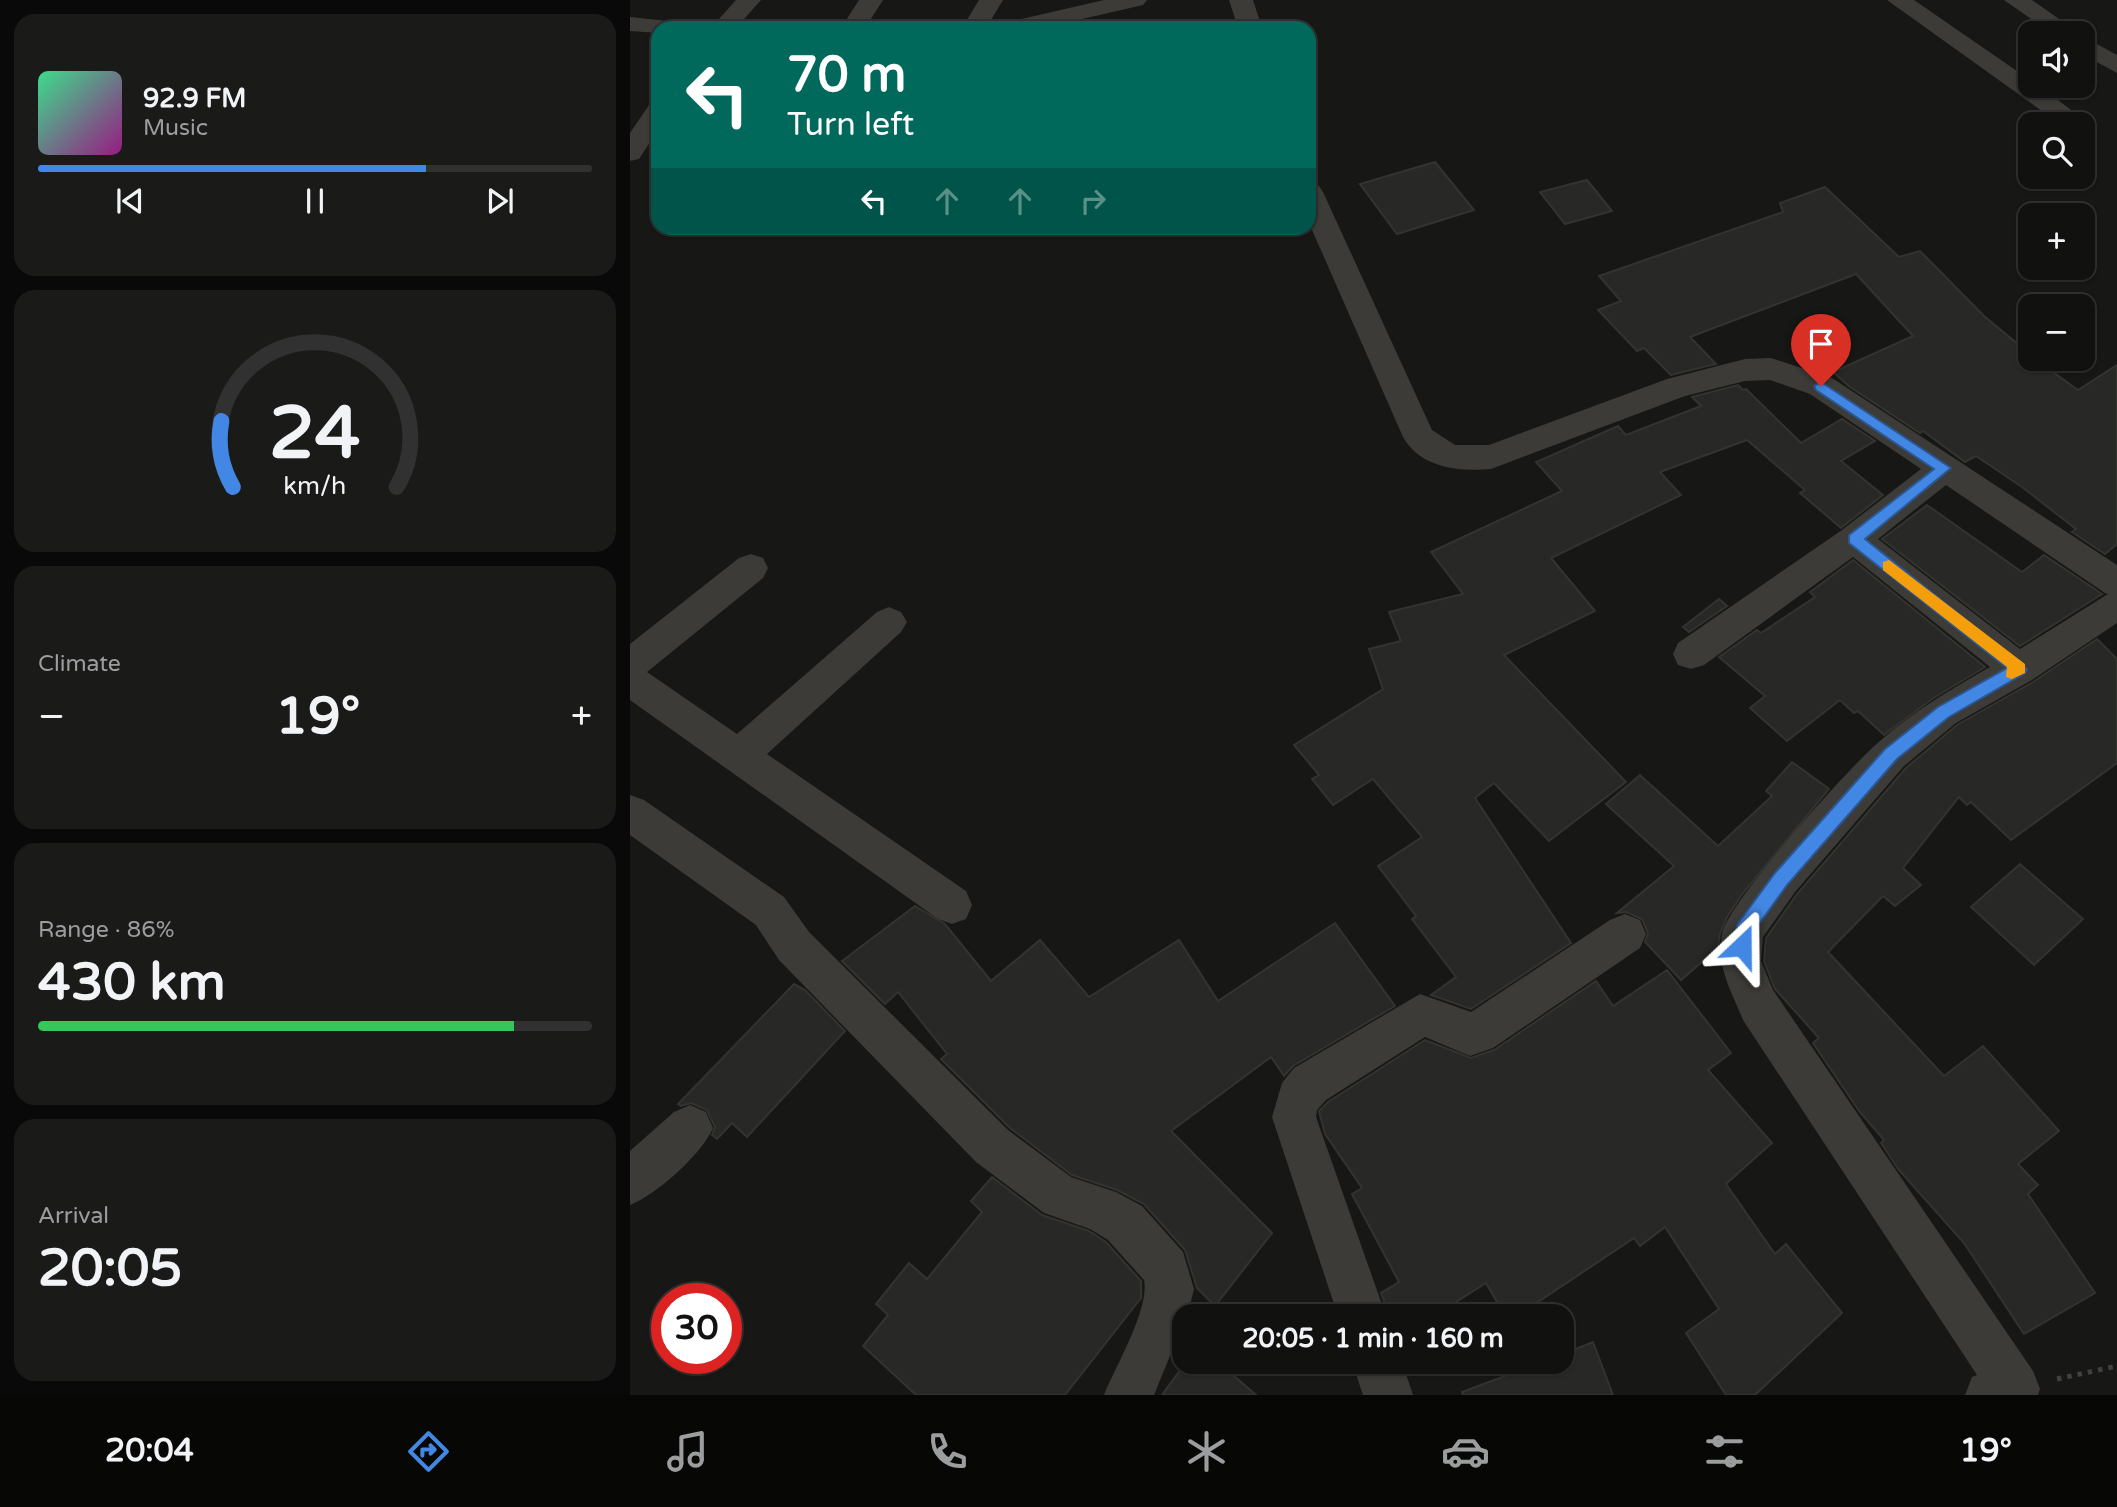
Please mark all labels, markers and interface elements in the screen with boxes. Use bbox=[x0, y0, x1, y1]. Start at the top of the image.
map controls bbox=[2018, 21, 2095, 371]
button: sound bbox=[2018, 21, 2095, 98]
text: 70 m bbox=[787, 46, 906, 105]
icon: left bbox=[672, 49, 763, 140]
text: 92.9 FM bbox=[143, 83, 246, 114]
text: Turn left bbox=[787, 106, 914, 144]
button: search bbox=[2018, 112, 2095, 189]
text: Music bbox=[143, 114, 208, 142]
icon: previous bbox=[111, 182, 149, 220]
icon: pause bbox=[296, 182, 334, 220]
icon: next bbox=[481, 182, 519, 220]
icon: left bbox=[855, 182, 893, 220]
icon: ahead bbox=[928, 182, 966, 220]
icon: ahead bbox=[1001, 182, 1039, 220]
icon: right bbox=[1074, 182, 1112, 220]
button: + bbox=[2018, 203, 2095, 280]
button: − bbox=[2018, 294, 2095, 371]
pin bbox=[1791, 314, 1851, 386]
icon: arrive bbox=[1802, 325, 1840, 363]
text: 24 bbox=[269, 391, 361, 479]
text: km/h bbox=[284, 471, 346, 501]
text: Climate bbox=[38, 650, 121, 678]
text: 19° bbox=[275, 685, 360, 748]
text: − bbox=[38, 694, 65, 740]
text: + bbox=[571, 694, 592, 740]
position arrow bbox=[1705, 909, 1779, 983]
text: Range · 86% bbox=[38, 916, 174, 944]
text: 430 km bbox=[38, 951, 226, 1014]
text: Arrival bbox=[38, 1202, 109, 1230]
text: 20:05 bbox=[38, 1237, 182, 1300]
speed limit sign: 30 bbox=[651, 1283, 742, 1374]
text: 20:05 · 1 min · 160 m bbox=[1242, 1323, 1504, 1354]
icon: directions bbox=[404, 1427, 453, 1476]
icon: music bbox=[663, 1427, 712, 1476]
icon: phone bbox=[923, 1427, 972, 1476]
icon: climate bbox=[1182, 1427, 1231, 1476]
icon: car bbox=[1441, 1427, 1490, 1476]
icon: filters bbox=[1700, 1427, 1749, 1476]
text: 20:04 bbox=[105, 1432, 194, 1470]
text: 19° bbox=[1959, 1432, 2012, 1470]

